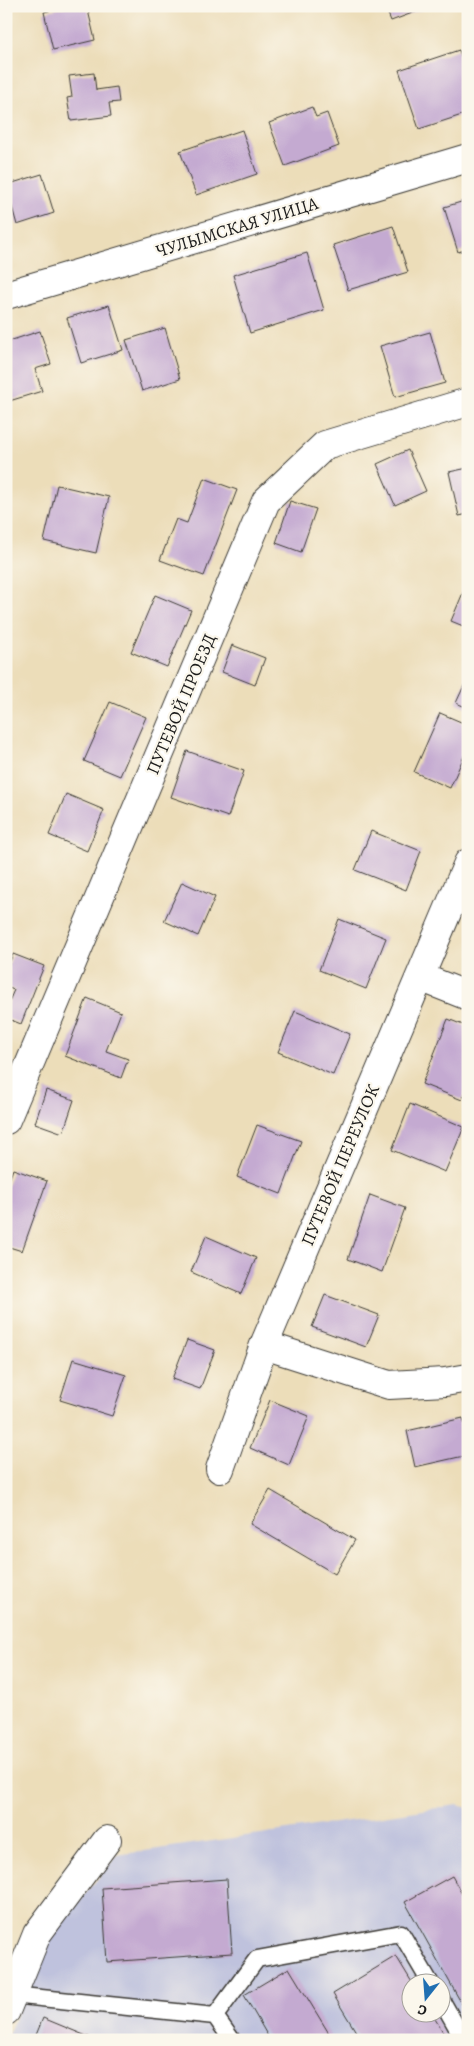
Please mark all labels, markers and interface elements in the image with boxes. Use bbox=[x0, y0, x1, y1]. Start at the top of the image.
street label: ЧУЛЫМСКАЯ УЛИЦА bbox=[153, 191, 321, 263]
street label: ПУТЕВОЙ ПРОЕЗД bbox=[140, 630, 222, 778]
street label: ПУТЕВОЙ ПЕРЕУЛОК bbox=[295, 1080, 385, 1249]
north arrow bbox=[402, 1974, 452, 2024]
text: С bbox=[415, 1999, 429, 2020]

